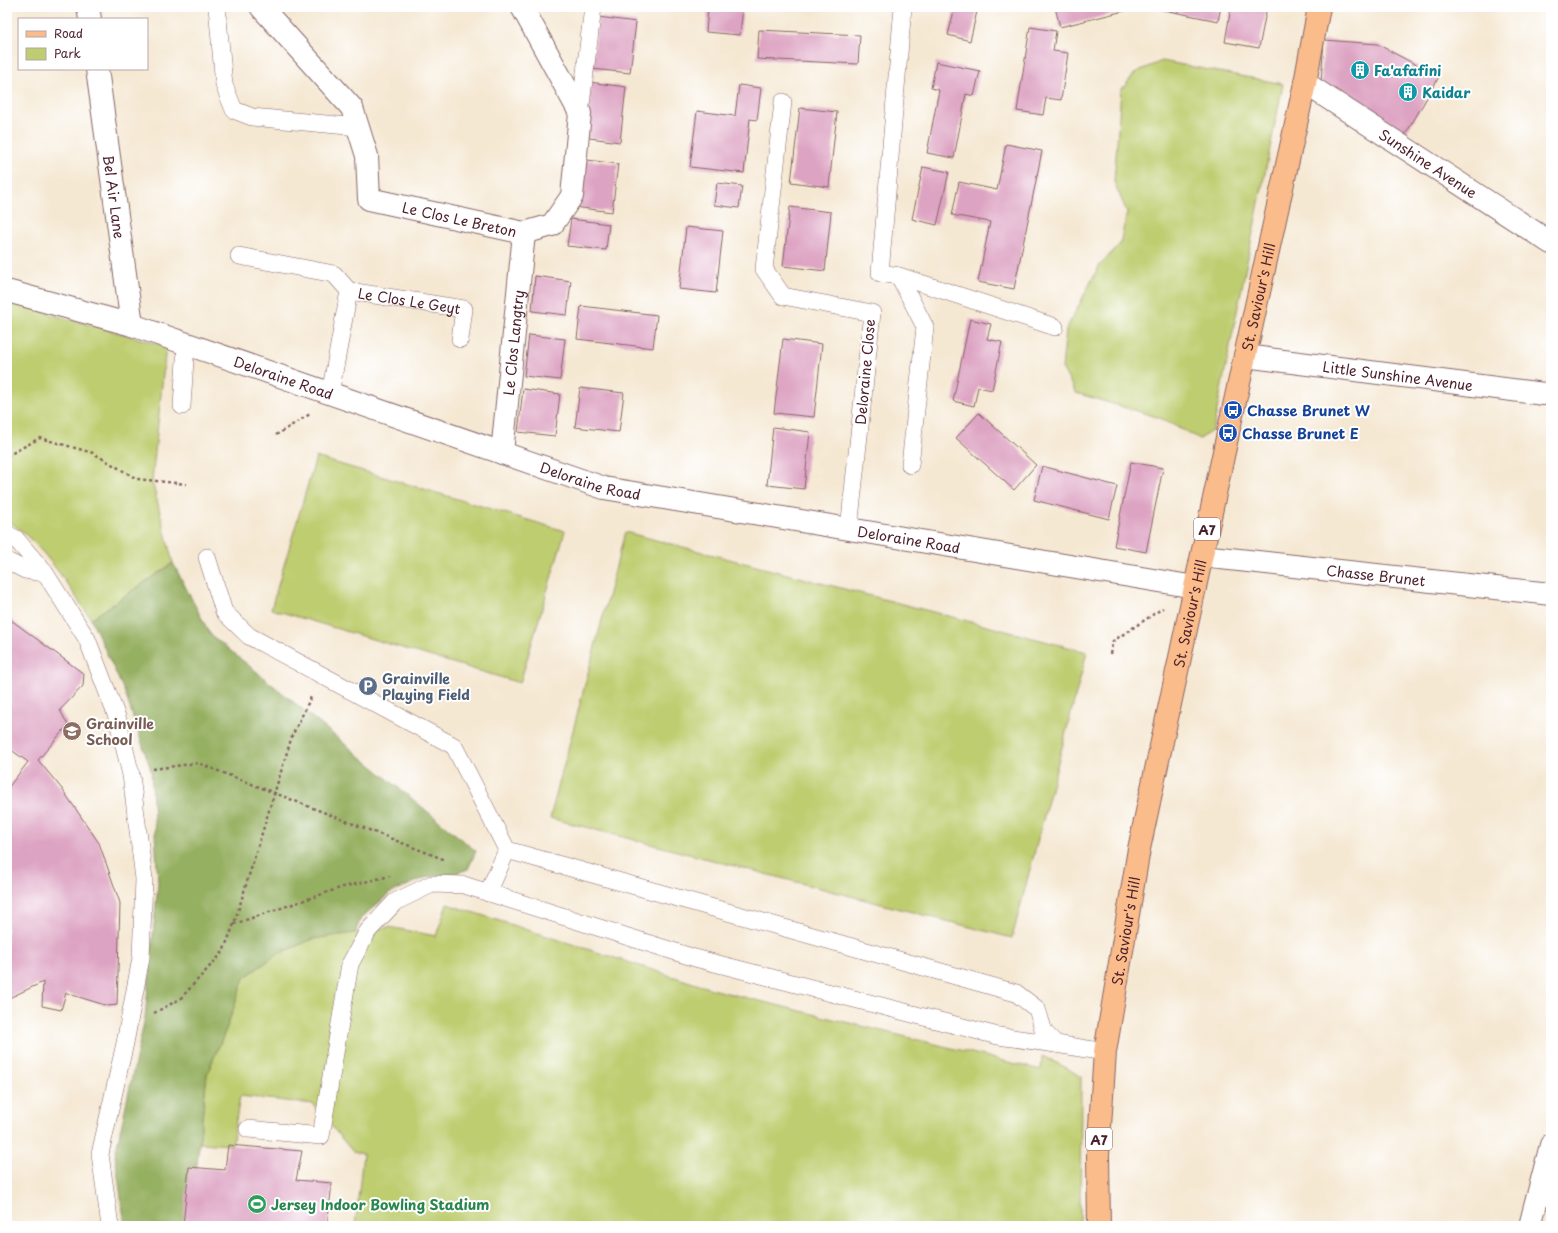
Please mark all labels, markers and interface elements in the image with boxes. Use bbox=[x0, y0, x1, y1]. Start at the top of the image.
legend bbox=[18, 18, 148, 70]
text: Road bbox=[54, 24, 83, 42]
text: Park bbox=[54, 44, 81, 62]
building icon: Fa'afafini bbox=[1349, 59, 1371, 81]
place label: Fa'afafini bbox=[1374, 60, 1441, 81]
building icon: Kaidar bbox=[1397, 81, 1419, 103]
place label: Kaidar bbox=[1422, 82, 1471, 103]
street label: Sunshine Avenue bbox=[1375, 124, 1482, 203]
street label: Bel Air Lane bbox=[98, 154, 131, 240]
street label: Le Clos Le Breton bbox=[400, 196, 519, 242]
street label: St. Saviour's Hill bbox=[1236, 241, 1280, 353]
street label: Le Clos Le Geyt bbox=[356, 282, 462, 319]
street label: Le Clos Langtry bbox=[497, 289, 529, 396]
street label: Deloraine Close bbox=[850, 318, 880, 426]
street label: Deloraine Road bbox=[231, 350, 336, 404]
street label: Little Sunshine Avenue bbox=[1321, 355, 1475, 395]
bus stop icon: Chasse Brunet W bbox=[1222, 399, 1244, 421]
place label: Chasse Brunet W bbox=[1247, 400, 1371, 421]
bus stop icon: Chasse Brunet E bbox=[1217, 422, 1239, 444]
place label: Chasse Brunet E bbox=[1242, 423, 1359, 444]
street label: Deloraine Road bbox=[537, 456, 642, 504]
road number: A7 bbox=[1194, 518, 1220, 540]
street label: Deloraine Road bbox=[856, 520, 962, 558]
street label: St. Saviour's Hill bbox=[1168, 558, 1211, 669]
street label: Chasse Brunet bbox=[1325, 559, 1427, 591]
place label: Grainville Playing Field bbox=[382, 668, 470, 705]
parking icon: Grainville Playing Field bbox=[357, 675, 379, 697]
place label: Grainville School bbox=[86, 713, 154, 750]
school or university icon: Grainville School bbox=[61, 720, 83, 742]
street label: St. Saviour's Hill bbox=[1106, 875, 1145, 987]
road number: A7 bbox=[1086, 1128, 1112, 1150]
sports icon: Jersey Indoor Bowling Stadium bbox=[246, 1193, 268, 1215]
place label: Jersey Indoor Bowling Stadium bbox=[271, 1194, 489, 1215]

